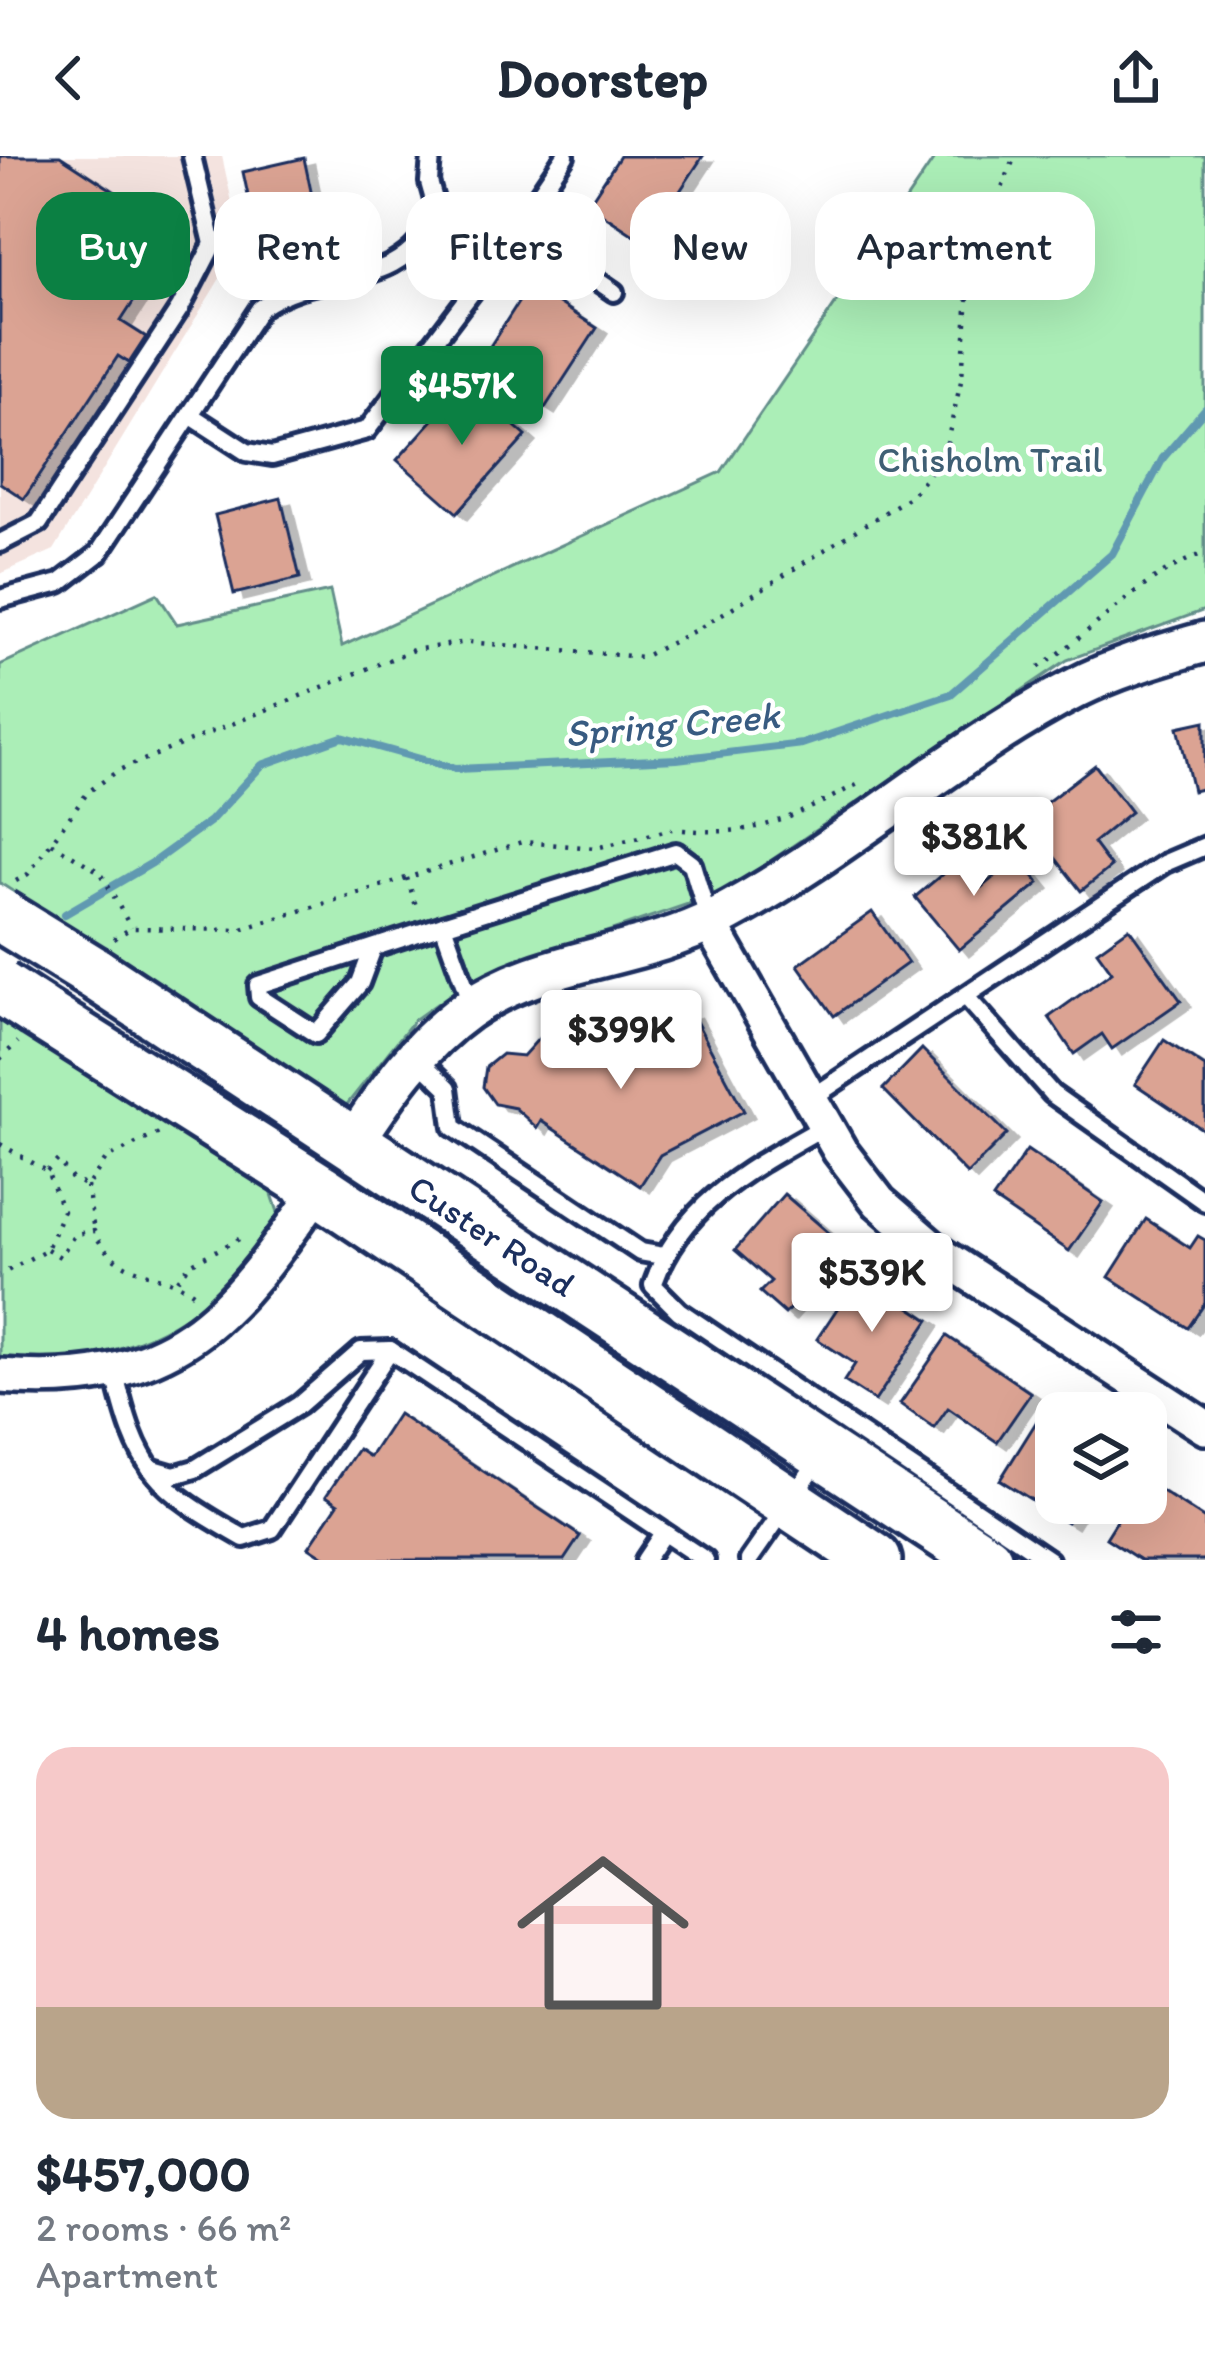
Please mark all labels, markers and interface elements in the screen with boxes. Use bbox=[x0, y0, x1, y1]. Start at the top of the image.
icon: back bbox=[36, 45, 102, 111]
icon: share bbox=[1103, 45, 1169, 111]
text: Doorstep bbox=[497, 46, 708, 111]
chip: Buy bbox=[36, 192, 190, 300]
chip: Rent bbox=[214, 192, 382, 300]
chip: Filters bbox=[406, 192, 606, 300]
chip: New bbox=[630, 192, 791, 300]
chip: Apartment bbox=[815, 192, 1095, 300]
pin: $457K bbox=[378, 346, 546, 448]
text: $457K bbox=[408, 361, 516, 408]
park label: Chisholm Trail bbox=[877, 438, 1103, 481]
water label: Spring Creek bbox=[563, 691, 783, 757]
pin: $381K bbox=[890, 797, 1058, 899]
text: $381K bbox=[921, 812, 1027, 859]
pin: $399K bbox=[537, 990, 705, 1092]
text: $399K bbox=[568, 1005, 674, 1052]
street label: Custer Road bbox=[401, 1165, 584, 1306]
pin: $539K bbox=[788, 1233, 956, 1335]
text: $539K bbox=[819, 1248, 925, 1295]
map controls bbox=[1035, 1392, 1167, 1524]
button: layers bbox=[1035, 1392, 1167, 1524]
icon: filters bbox=[1103, 1599, 1169, 1665]
text: 4 homes bbox=[36, 1602, 220, 1663]
icon: home bbox=[495, 1825, 711, 2041]
text: $457,000 bbox=[36, 2143, 251, 2204]
text: 2 rooms · 66 m² bbox=[36, 2204, 291, 2251]
text: Apartment bbox=[36, 2251, 218, 2298]

